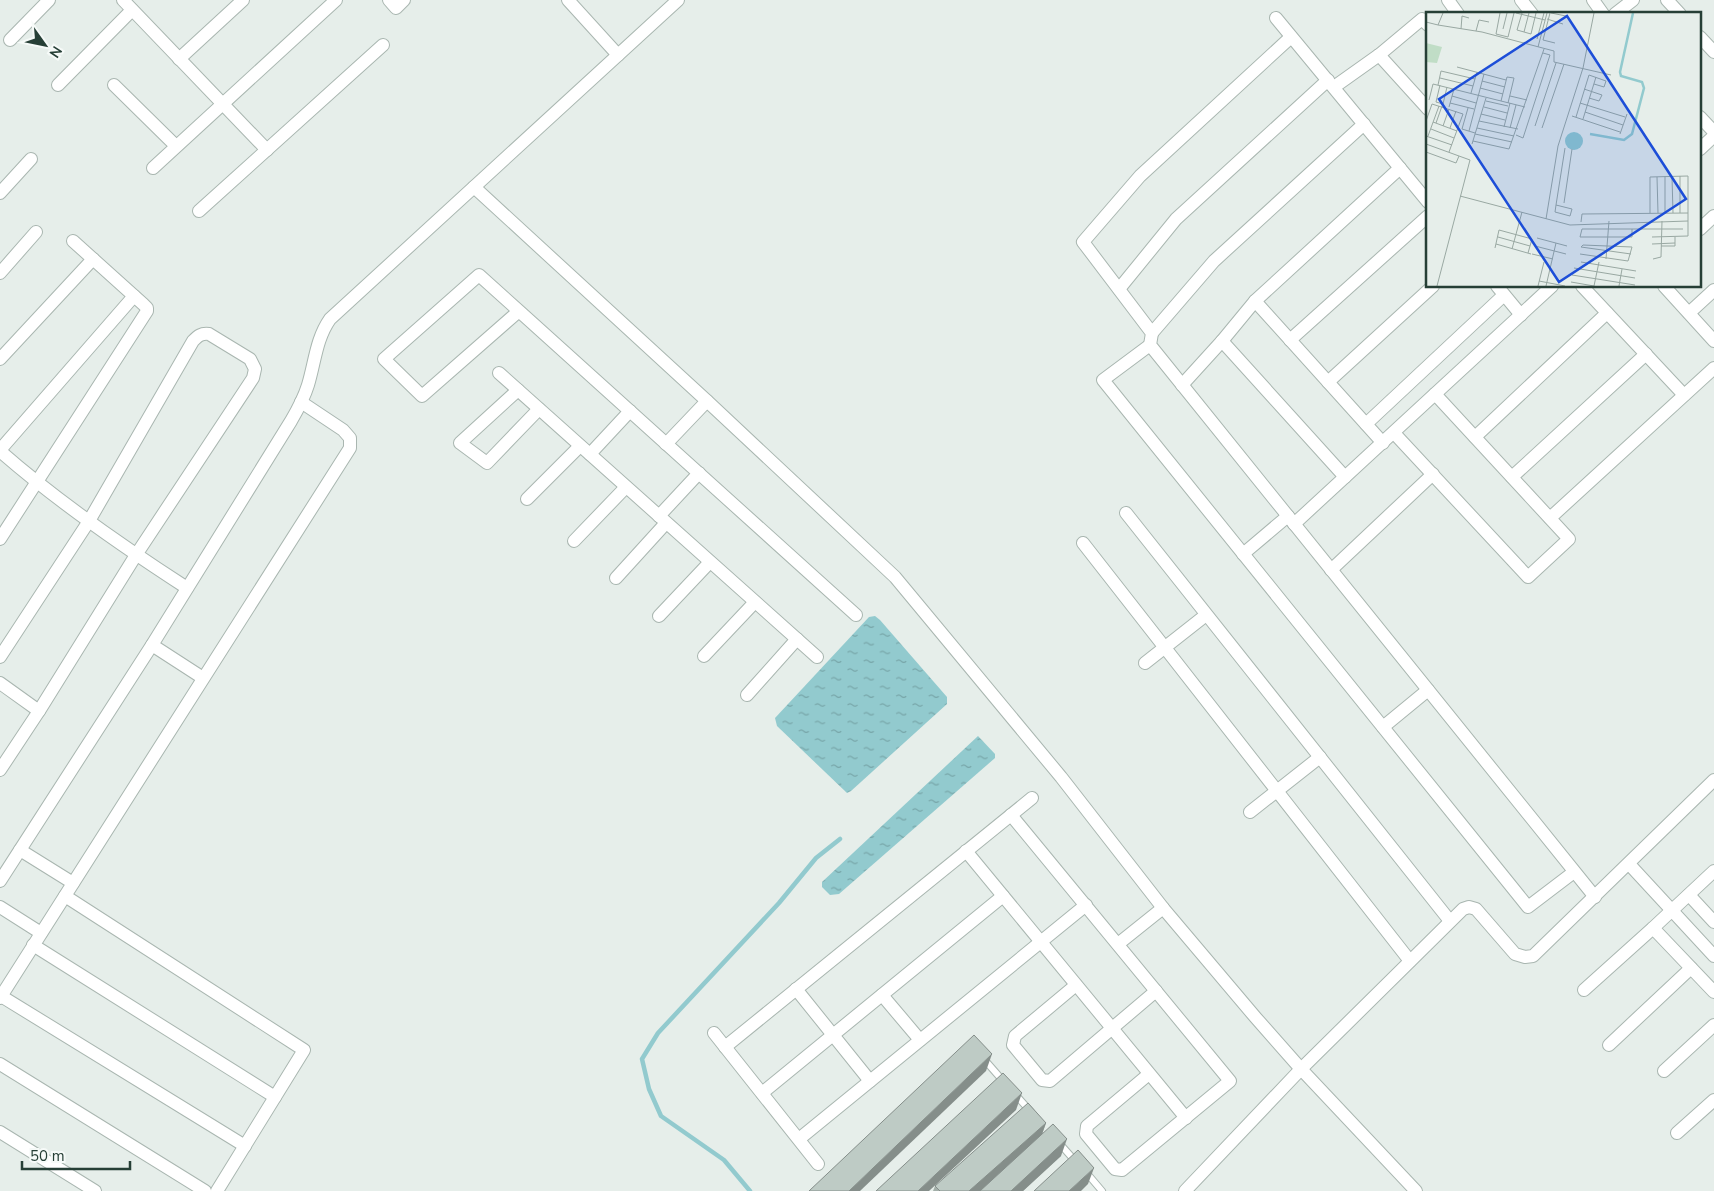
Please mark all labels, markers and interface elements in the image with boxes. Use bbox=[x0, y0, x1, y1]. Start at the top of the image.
inset map bbox=[1426, 12, 1702, 288]
north arrow bbox=[20, 20, 70, 70]
text: N bbox=[45, 42, 66, 61]
scale bar bbox=[22, 1138, 130, 1170]
text: 50 m bbox=[30, 1146, 65, 1166]

